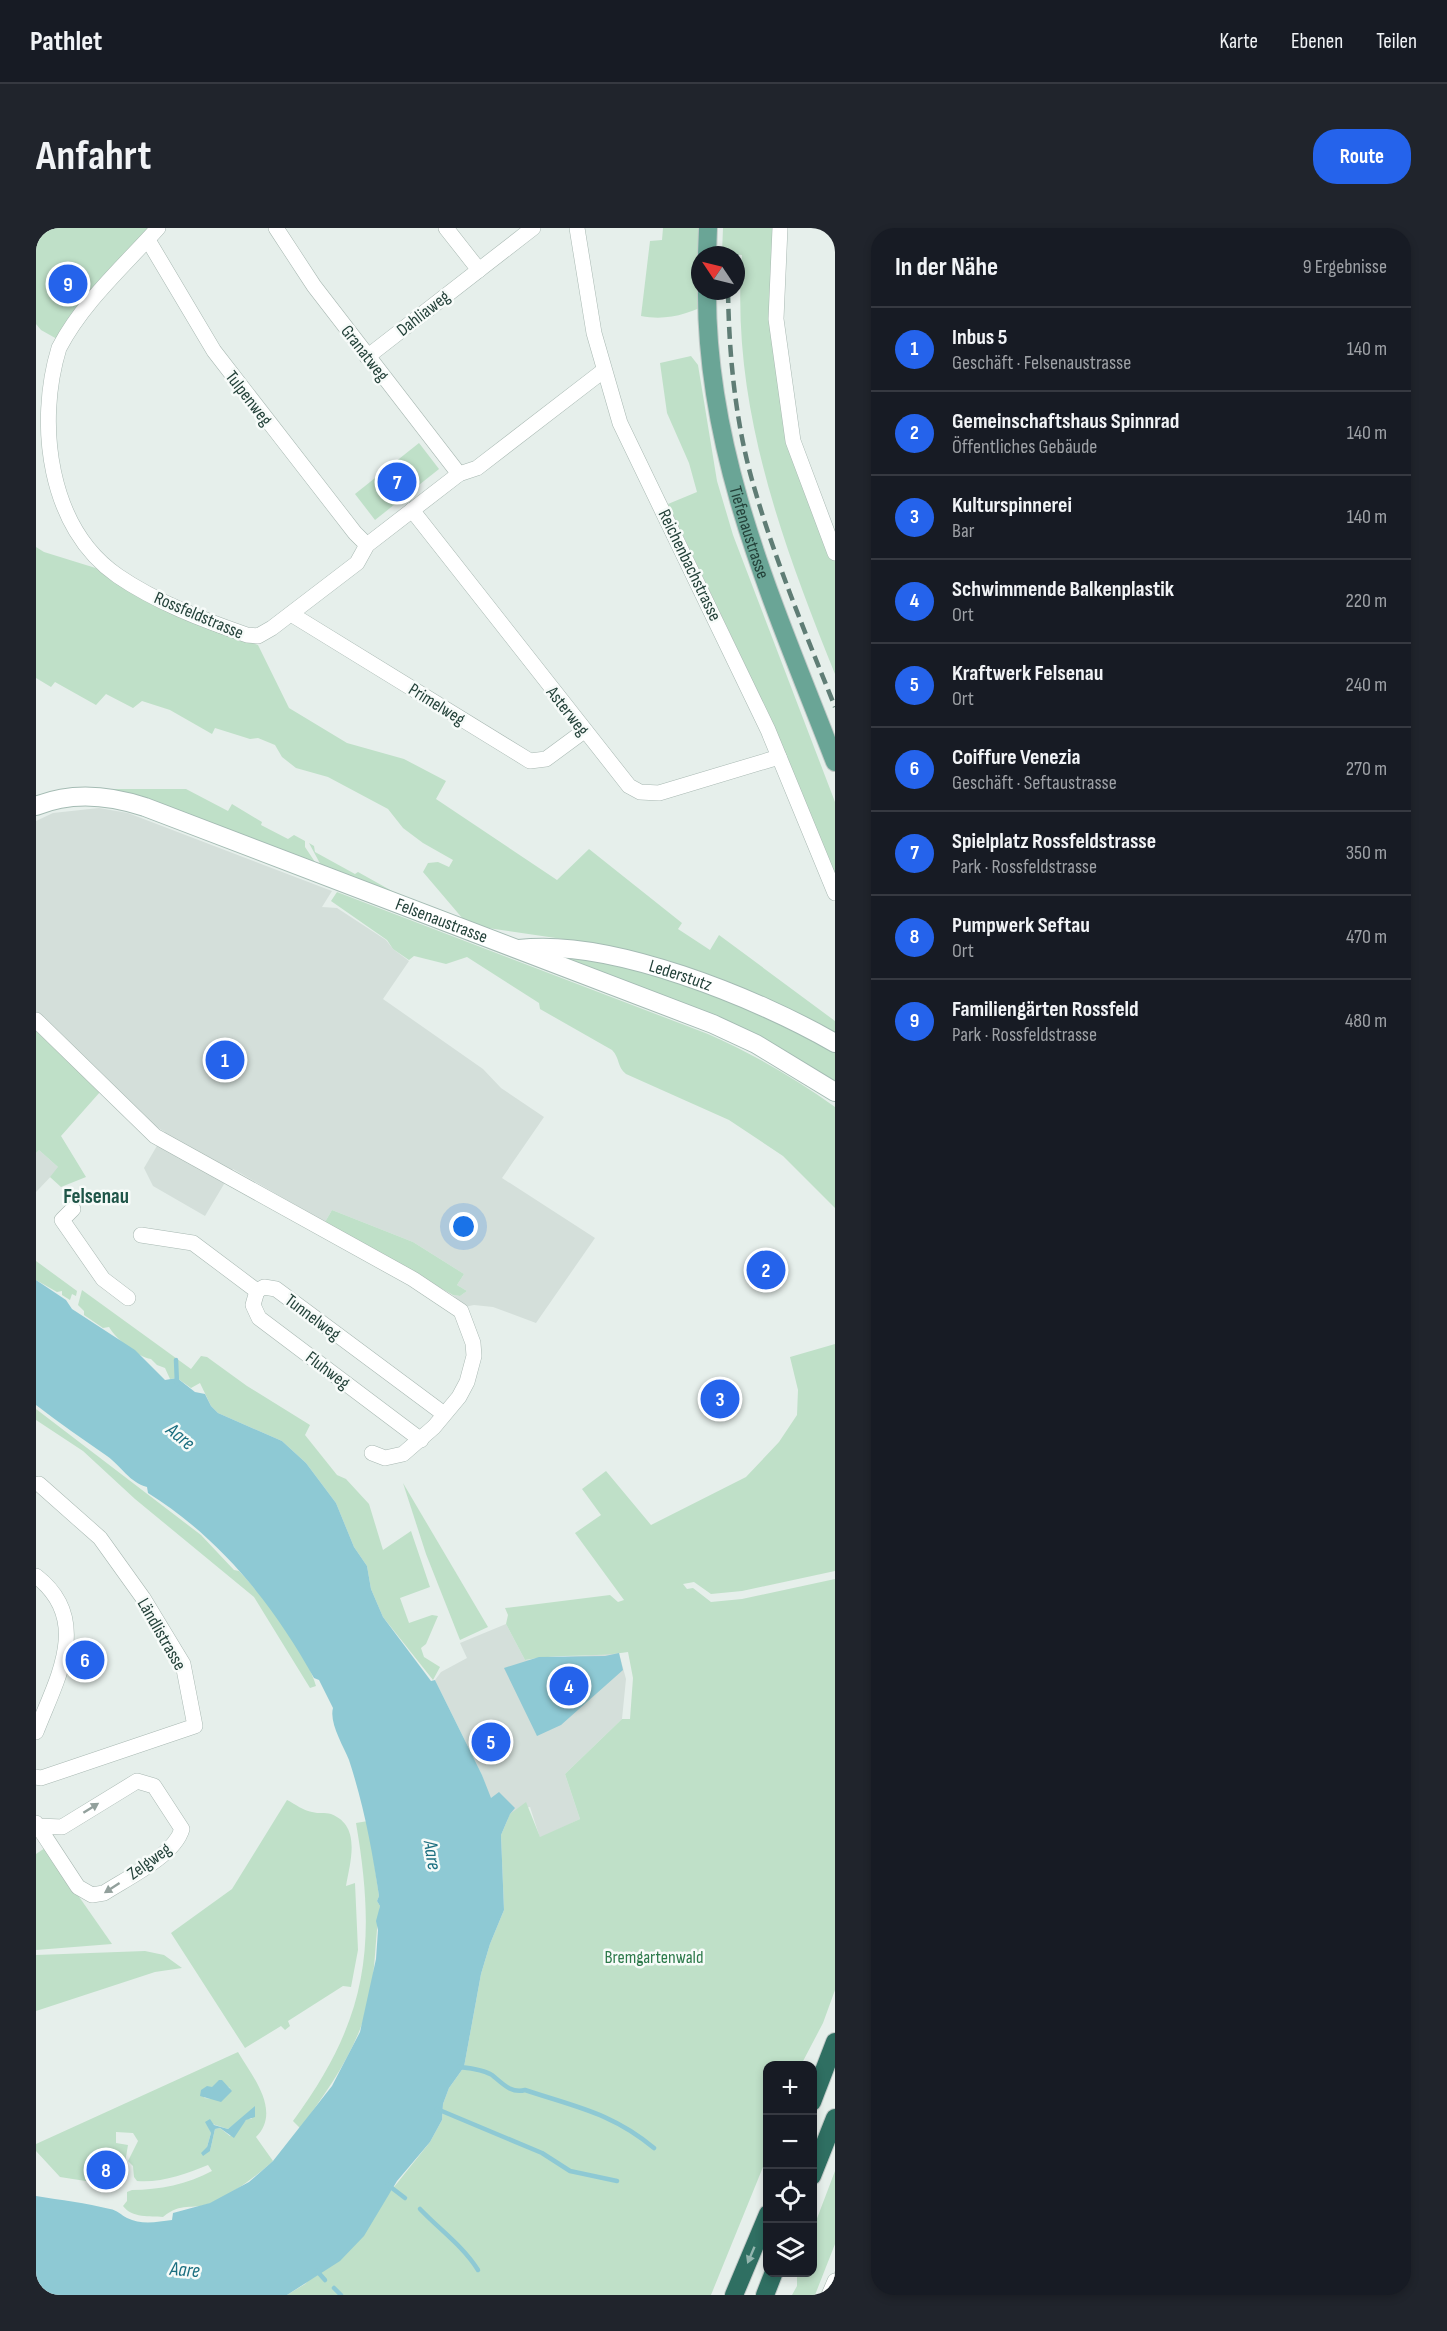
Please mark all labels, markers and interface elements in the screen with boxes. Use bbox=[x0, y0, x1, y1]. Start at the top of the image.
text: Pathlet bbox=[30, 25, 102, 58]
text: Karte bbox=[1220, 29, 1258, 54]
text: Ebenen bbox=[1291, 29, 1343, 54]
text: Teilen bbox=[1376, 29, 1417, 54]
button: Route bbox=[1313, 129, 1411, 184]
text: Anfahrt bbox=[36, 131, 151, 182]
north arrow bbox=[691, 246, 745, 300]
text: In der Nähe bbox=[895, 252, 998, 283]
text: 9 Ergebnisse bbox=[1303, 255, 1387, 279]
pin: 9 bbox=[48, 262, 87, 306]
street label: Dahliaweg bbox=[393, 286, 454, 341]
street label: Granatweg bbox=[336, 321, 393, 386]
text: Inbus 5 bbox=[952, 324, 1007, 351]
text: 1 bbox=[911, 337, 918, 361]
text: 140 m bbox=[1347, 337, 1387, 361]
text: Geschäft · Felsenaustrasse bbox=[952, 351, 1131, 375]
street label: Tulpenweg bbox=[221, 367, 276, 430]
text: Gemeinschaftshaus Spinnrad bbox=[952, 408, 1179, 435]
text: 2 bbox=[910, 421, 919, 445]
text: 140 m bbox=[1347, 421, 1387, 445]
text: Öffentliches Gebäude bbox=[952, 435, 1097, 459]
pin: 7 bbox=[378, 460, 416, 504]
street label: Tiefenaustrasse bbox=[724, 484, 773, 581]
text: Kulturspinnerei bbox=[952, 492, 1072, 519]
text: 3 bbox=[910, 505, 919, 529]
text: 140 m bbox=[1347, 505, 1387, 529]
street label: Reichenbachstrasse bbox=[653, 506, 726, 624]
text: Bar bbox=[952, 519, 974, 543]
text: Schwimmende Balkenplastik bbox=[952, 576, 1174, 603]
street label: Rossfeldstrasse bbox=[151, 587, 247, 644]
text: 4 bbox=[910, 589, 919, 613]
text: 220 m bbox=[1346, 589, 1387, 613]
text: Ort bbox=[952, 603, 974, 627]
text: Kraftwerk Felsenau bbox=[952, 660, 1103, 687]
text: 5 bbox=[910, 673, 919, 697]
text: 240 m bbox=[1346, 673, 1387, 697]
street label: Primelweg bbox=[405, 679, 469, 730]
street label: Asterweg bbox=[541, 682, 593, 740]
text: Ort bbox=[952, 687, 974, 711]
text: Coiffure Venezia bbox=[952, 744, 1081, 771]
text: 6 bbox=[910, 757, 919, 781]
text: 270 m bbox=[1346, 757, 1387, 781]
text: Geschäft · Seftaustrasse bbox=[952, 771, 1117, 795]
text: Spielplatz Rossfeldstrasse bbox=[952, 828, 1156, 855]
text: 7 bbox=[910, 841, 919, 865]
text: 350 m bbox=[1346, 841, 1387, 865]
text: Park · Rossfeldstrasse bbox=[952, 855, 1097, 879]
street label: Felsenaustrasse bbox=[392, 894, 490, 948]
text: Pumpwerk Seftau bbox=[952, 912, 1090, 939]
text: 8 bbox=[910, 925, 919, 949]
text: 470 m bbox=[1346, 925, 1387, 949]
text: Ort bbox=[952, 939, 974, 963]
street label: Lederstutz bbox=[647, 955, 715, 996]
text: Familiengärten Rossfeld bbox=[952, 996, 1139, 1023]
text: 9 bbox=[910, 1009, 919, 1033]
text: 480 m bbox=[1345, 1009, 1387, 1033]
text: Park · Rossfeldstrasse bbox=[952, 1023, 1097, 1047]
pin: 1 bbox=[206, 1038, 244, 1082]
district label: Felsenau bbox=[63, 1184, 129, 1209]
your location bbox=[449, 1212, 478, 1241]
pin: 2 bbox=[746, 1248, 786, 1292]
street label: Tunnelweg bbox=[281, 1290, 345, 1345]
street label: Fluhweg bbox=[301, 1347, 354, 1394]
pin: 3 bbox=[700, 1376, 740, 1422]
water label: Aare bbox=[160, 1417, 200, 1456]
street label: Ländlistrasse bbox=[133, 1595, 191, 1674]
pin: 6 bbox=[65, 1638, 104, 1682]
pin: 4 bbox=[550, 1664, 588, 1708]
pin: 5 bbox=[472, 1720, 510, 1765]
one-way arrow bbox=[83, 1803, 99, 1814]
street label: Zelgweg bbox=[123, 1838, 175, 1884]
water label: Aare bbox=[418, 1838, 446, 1872]
one-way arrow bbox=[104, 1882, 121, 1893]
park label: Bremgartenwald bbox=[605, 1947, 703, 1968]
map controls bbox=[763, 2061, 817, 2277]
button: + bbox=[763, 2061, 817, 2115]
button: − bbox=[763, 2115, 817, 2169]
pin: 8 bbox=[86, 2148, 126, 2192]
button: locate bbox=[763, 2169, 817, 2223]
button: layers bbox=[763, 2223, 817, 2277]
one-way arrow bbox=[746, 2246, 756, 2264]
water label: Aare bbox=[168, 2257, 201, 2283]

